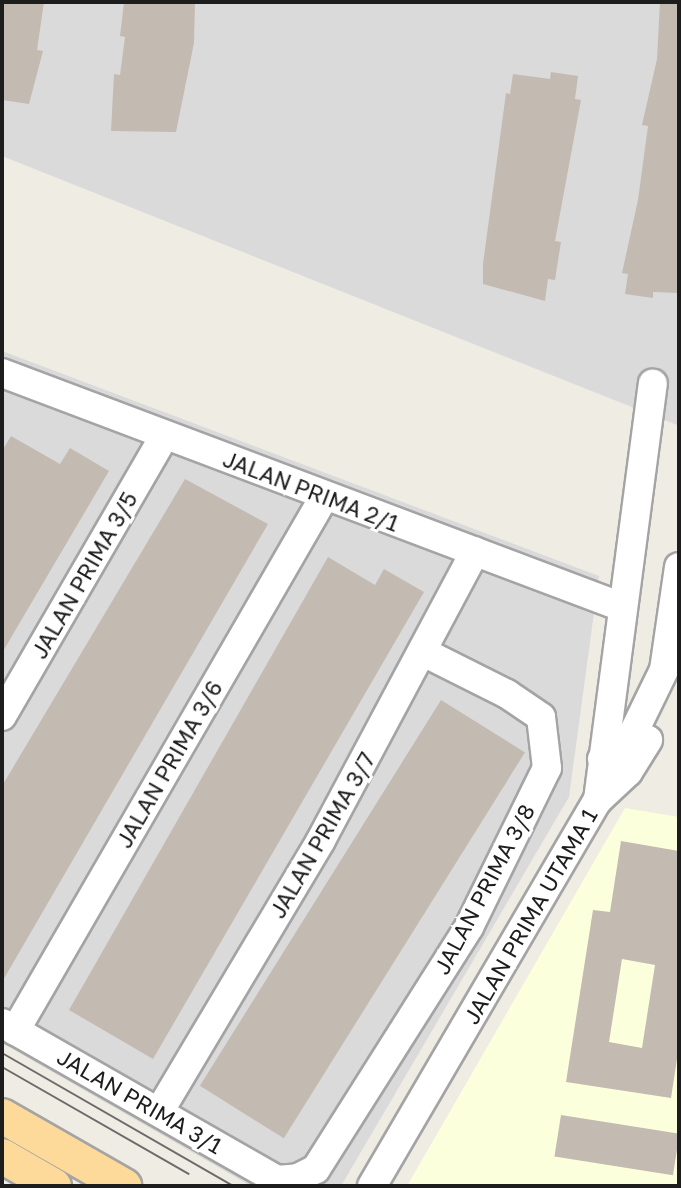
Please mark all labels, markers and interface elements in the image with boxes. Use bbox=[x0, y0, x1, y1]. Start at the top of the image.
street label: JALAN PRIMA 2/1 bbox=[220, 445, 402, 537]
street label: JALAN PRIMA 3/5 bbox=[26, 487, 142, 663]
street label: JALAN PRIMA 3/6 bbox=[110, 676, 228, 852]
street label: JALAN PRIMA 3/7 bbox=[264, 747, 380, 923]
street label: JALAN PRIMA 3/8 bbox=[428, 799, 540, 979]
street label: JALAN PRIMA UTAMA 1 bbox=[457, 804, 603, 1028]
street label: JALAN PRIMA 3/1 bbox=[53, 1043, 227, 1159]

